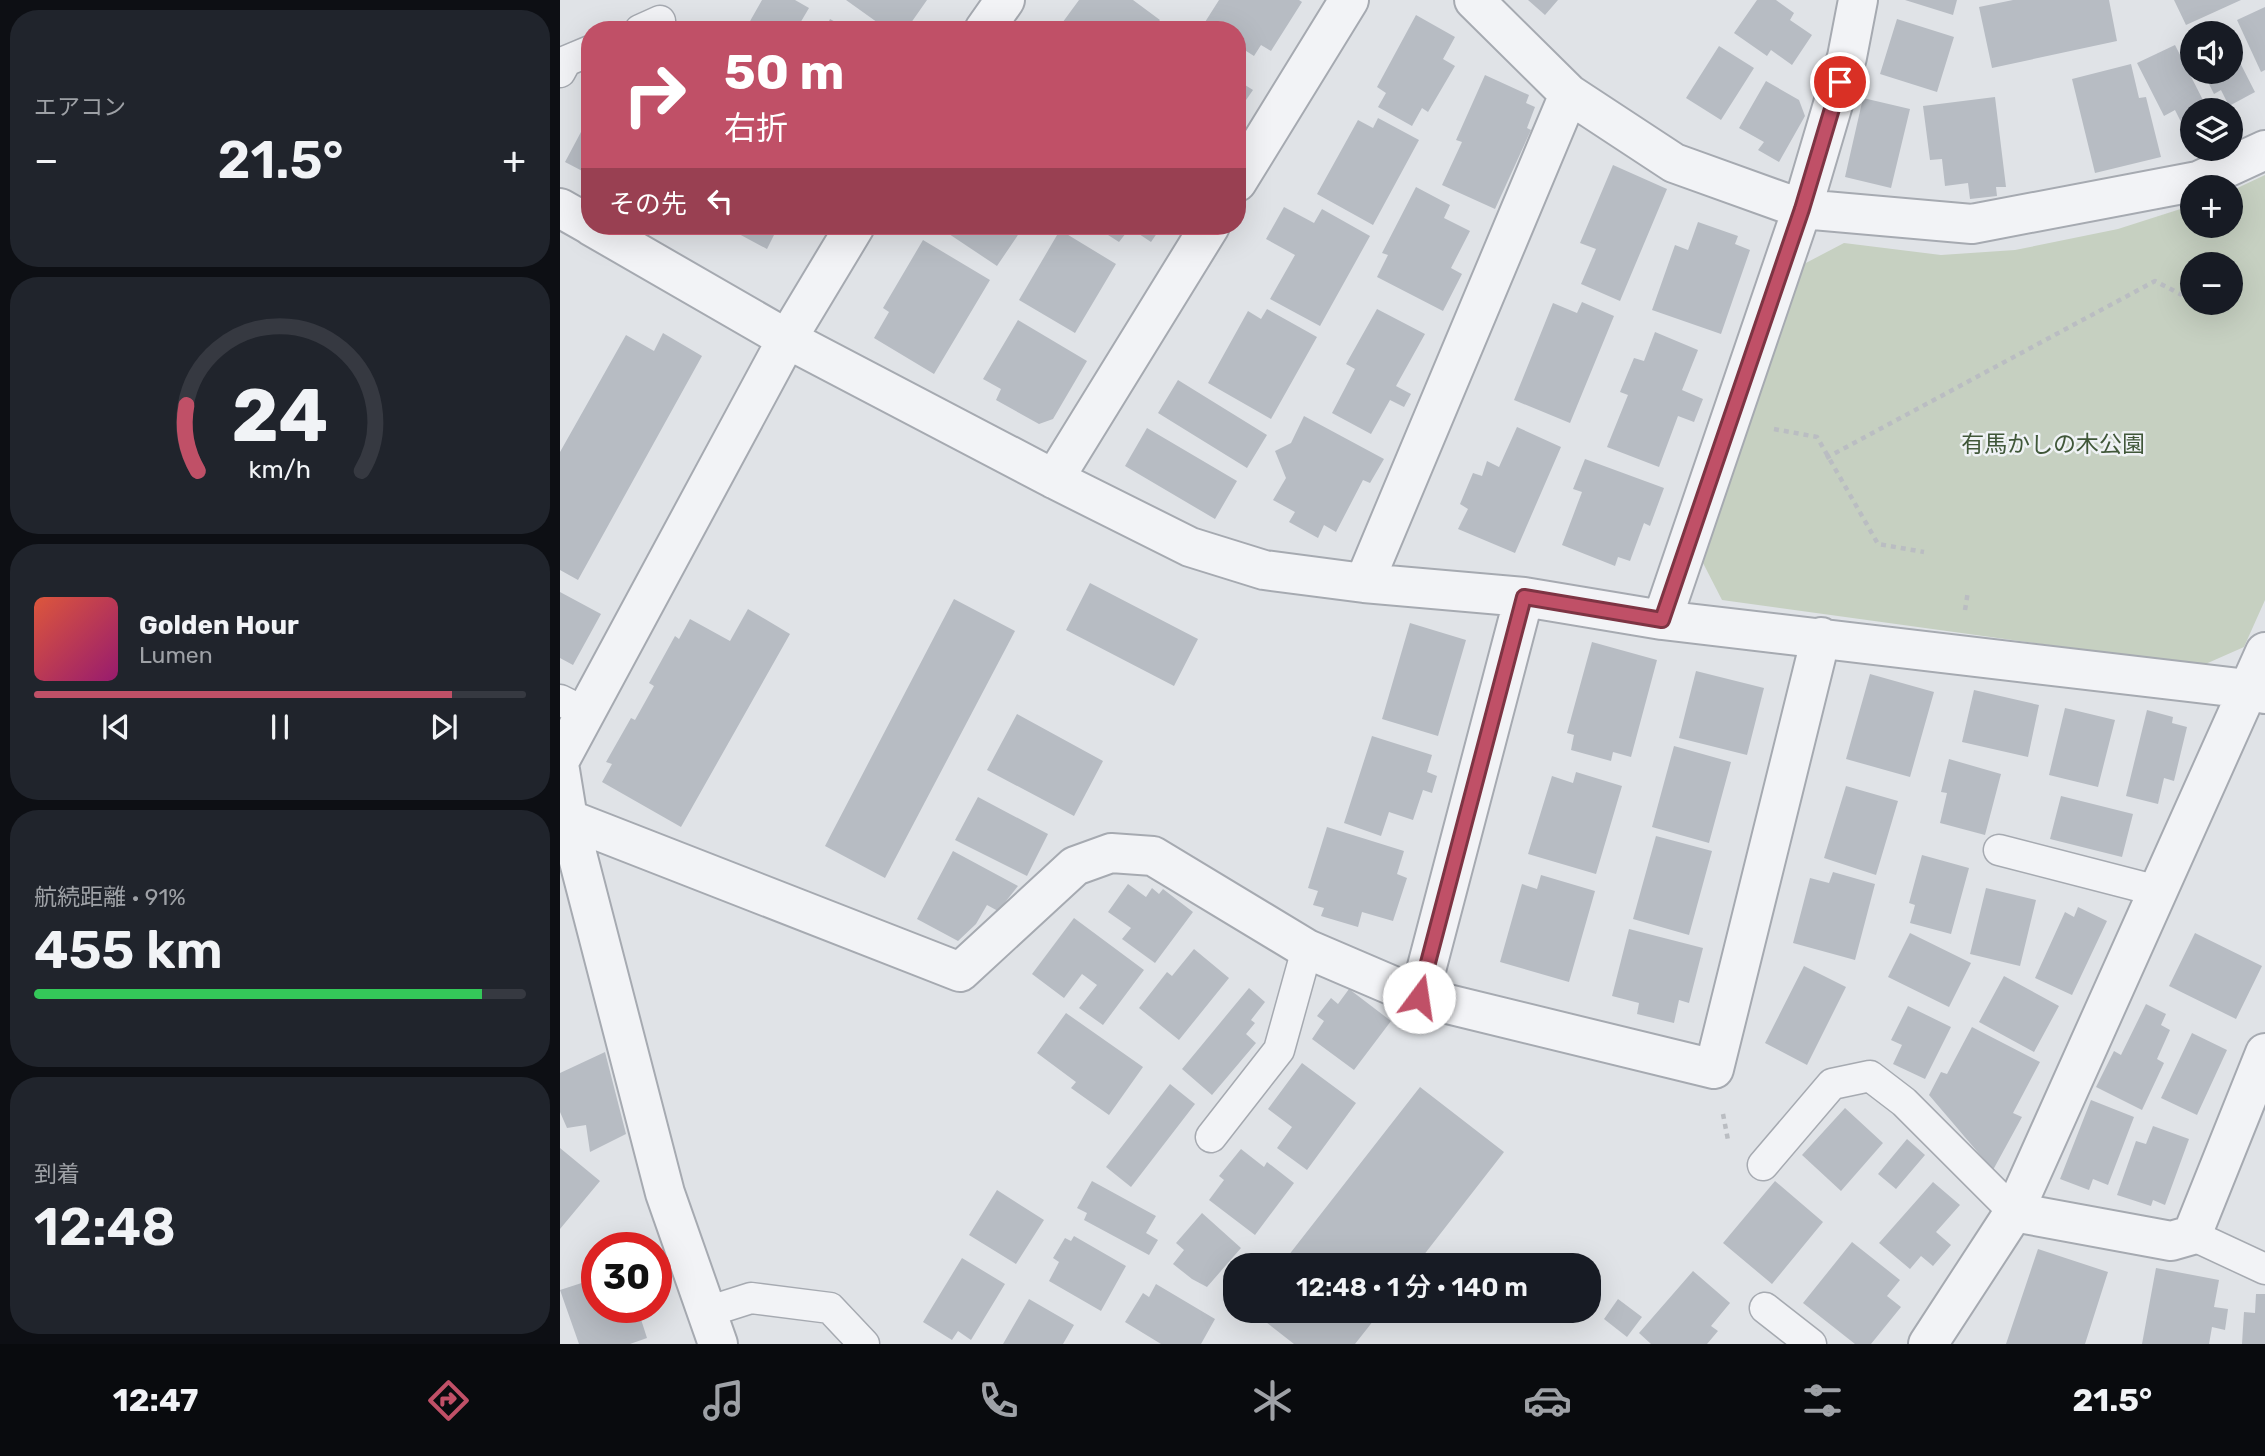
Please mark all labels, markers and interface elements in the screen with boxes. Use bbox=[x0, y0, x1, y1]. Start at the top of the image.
map controls bbox=[2180, 21, 2243, 315]
button: sound bbox=[2180, 21, 2243, 84]
text: 50 m bbox=[724, 43, 844, 101]
icon: right bbox=[609, 49, 700, 140]
pin bbox=[1810, 52, 1870, 112]
icon: arrive bbox=[1821, 63, 1859, 101]
text: エアコン bbox=[34, 93, 126, 121]
button: layers bbox=[2180, 98, 2243, 161]
text: 右折 bbox=[724, 109, 788, 147]
text: 21.5° bbox=[217, 129, 344, 191]
text: − bbox=[34, 137, 59, 183]
text: + bbox=[502, 137, 526, 183]
button: + bbox=[2180, 175, 2243, 238]
icon: left bbox=[701, 182, 739, 220]
text: その先 bbox=[609, 189, 687, 220]
button: − bbox=[2180, 252, 2243, 315]
text: 24 bbox=[232, 374, 328, 460]
park label: 有馬かしの木公園 bbox=[1961, 430, 2145, 458]
text: km/h bbox=[249, 455, 311, 484]
text: Golden Hour bbox=[139, 610, 299, 641]
text: Lumen bbox=[139, 641, 213, 669]
icon: previous bbox=[97, 708, 135, 746]
icon: pause bbox=[261, 708, 299, 746]
icon: next bbox=[425, 708, 463, 746]
text: 航続距離 · 91% bbox=[34, 883, 186, 911]
text: 455 km bbox=[34, 919, 223, 981]
position arrow bbox=[1382, 960, 1456, 1034]
text: 到着 bbox=[34, 1160, 80, 1188]
text: 12:48 bbox=[34, 1196, 176, 1258]
speed limit sign: 30 bbox=[581, 1232, 672, 1323]
text: 12:48 · 1 分 · 140 m bbox=[1296, 1272, 1528, 1303]
icon: directions bbox=[424, 1376, 473, 1425]
icon: music bbox=[699, 1376, 748, 1425]
icon: phone bbox=[974, 1376, 1023, 1425]
icon: climate bbox=[1248, 1376, 1297, 1425]
icon: car bbox=[1523, 1376, 1572, 1425]
icon: filters bbox=[1798, 1376, 1847, 1425]
text: 12:47 bbox=[113, 1381, 198, 1419]
text: 21.5° bbox=[2072, 1381, 2152, 1419]

